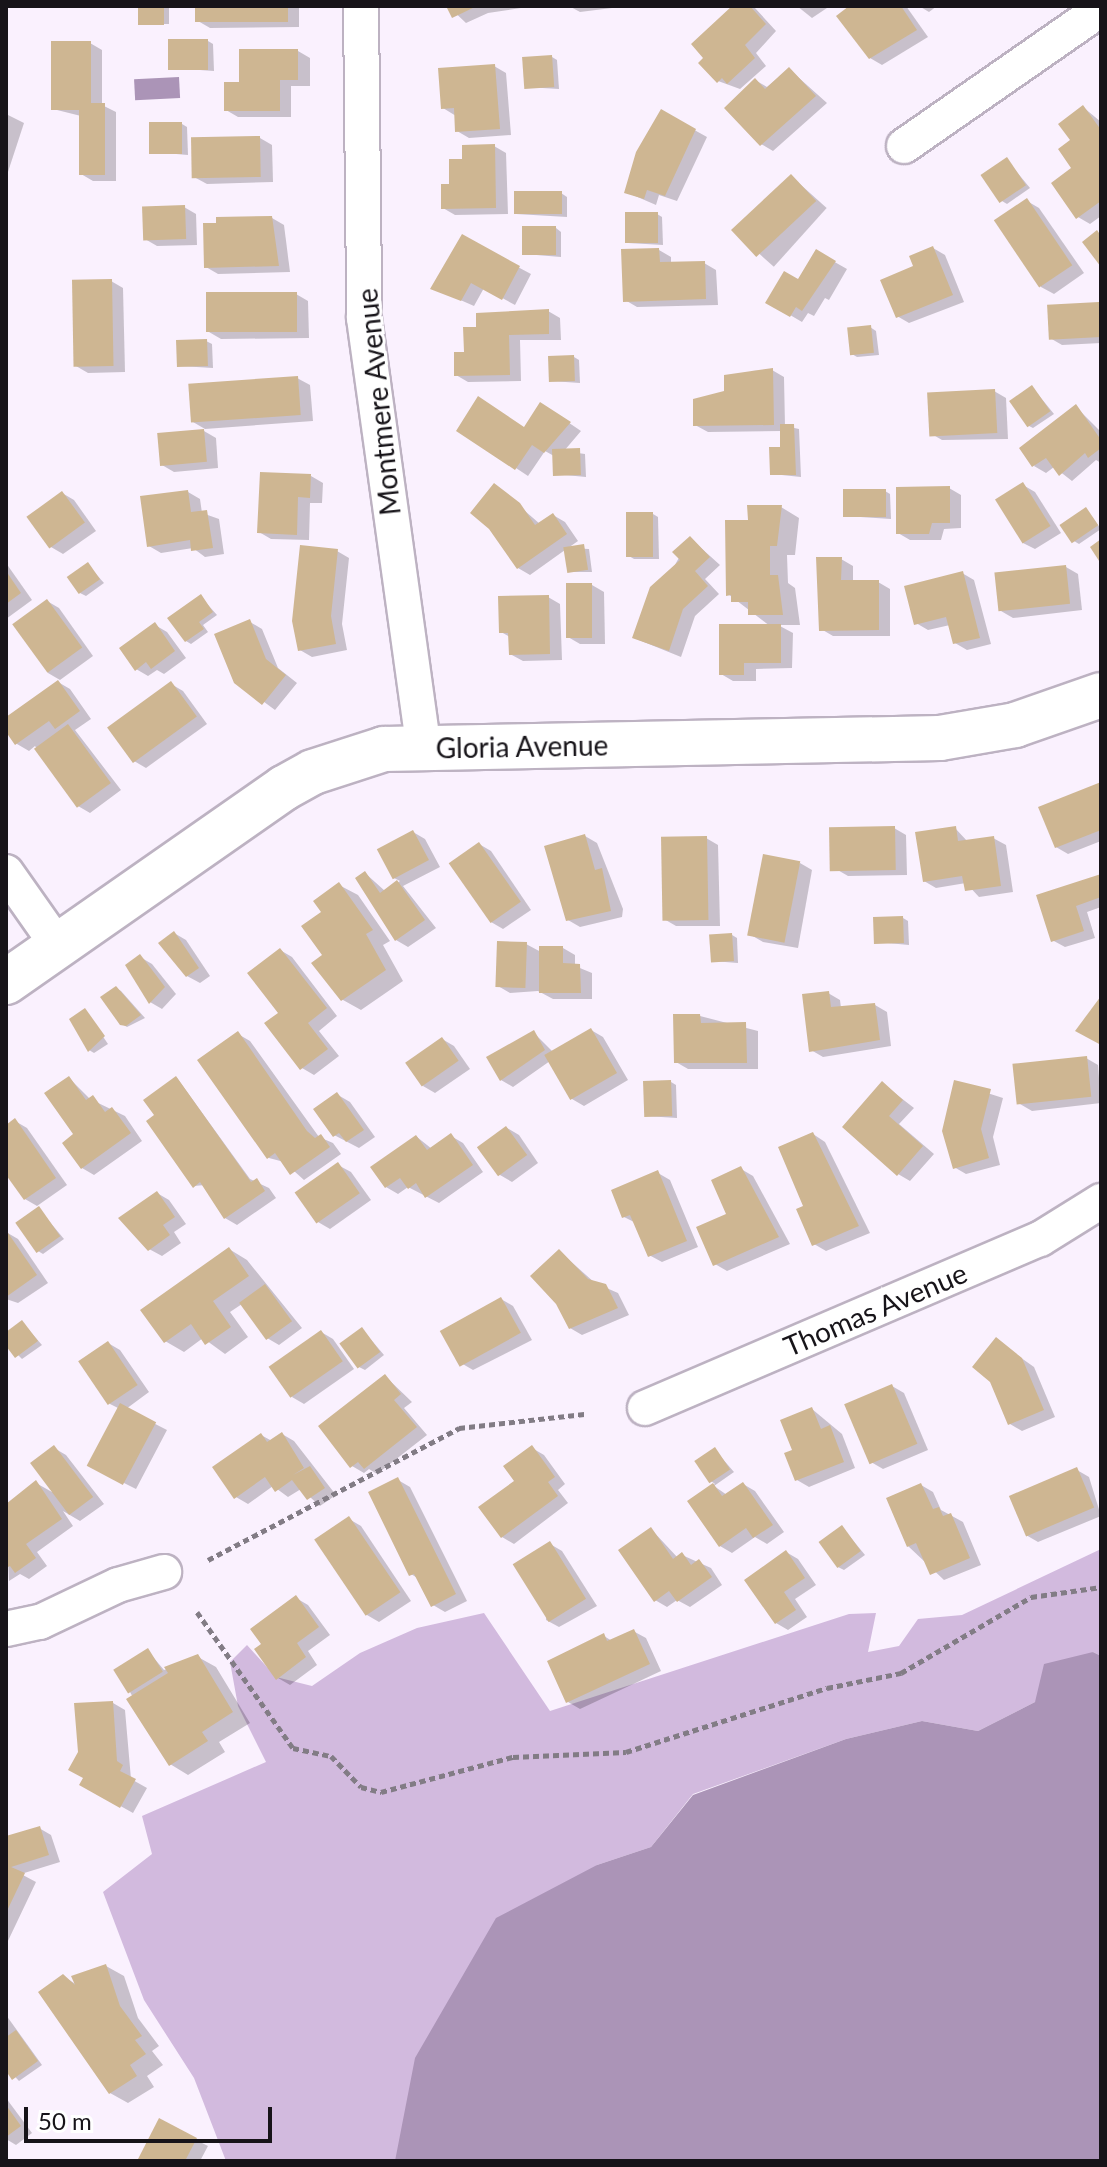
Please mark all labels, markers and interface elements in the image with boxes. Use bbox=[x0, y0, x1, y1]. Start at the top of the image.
street label: Montmere Avenue bbox=[349, 286, 407, 518]
street label: Gloria Avenue bbox=[435, 728, 609, 764]
street label: Thomas Avenue bbox=[778, 1255, 972, 1363]
scale bar bbox=[28, 2091, 276, 2141]
text: 50 m bbox=[38, 2106, 92, 2135]

